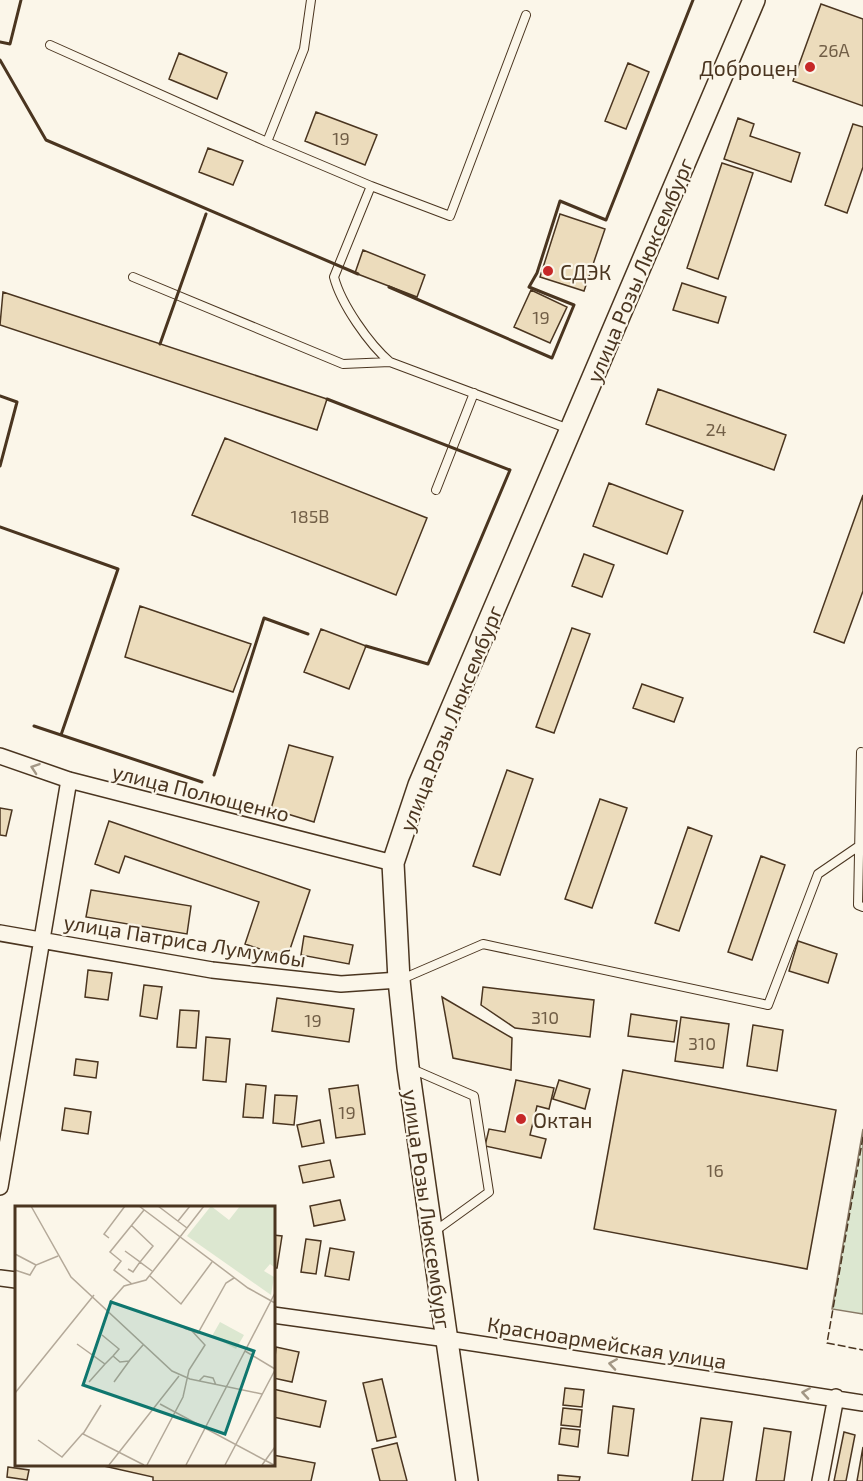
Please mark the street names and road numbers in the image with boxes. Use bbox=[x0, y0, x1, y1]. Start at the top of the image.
street label: улица Розы Люксембург bbox=[580, 154, 699, 386]
street label: улица Розы Люксембург bbox=[393, 601, 508, 835]
street label: улица Полющенко bbox=[110, 758, 292, 827]
street label: улица Патриса Лумумбы bbox=[62, 908, 308, 973]
street label: улица Розы Люксембург bbox=[398, 1088, 457, 1331]
street label: Красноармейская улица bbox=[485, 1311, 728, 1374]

